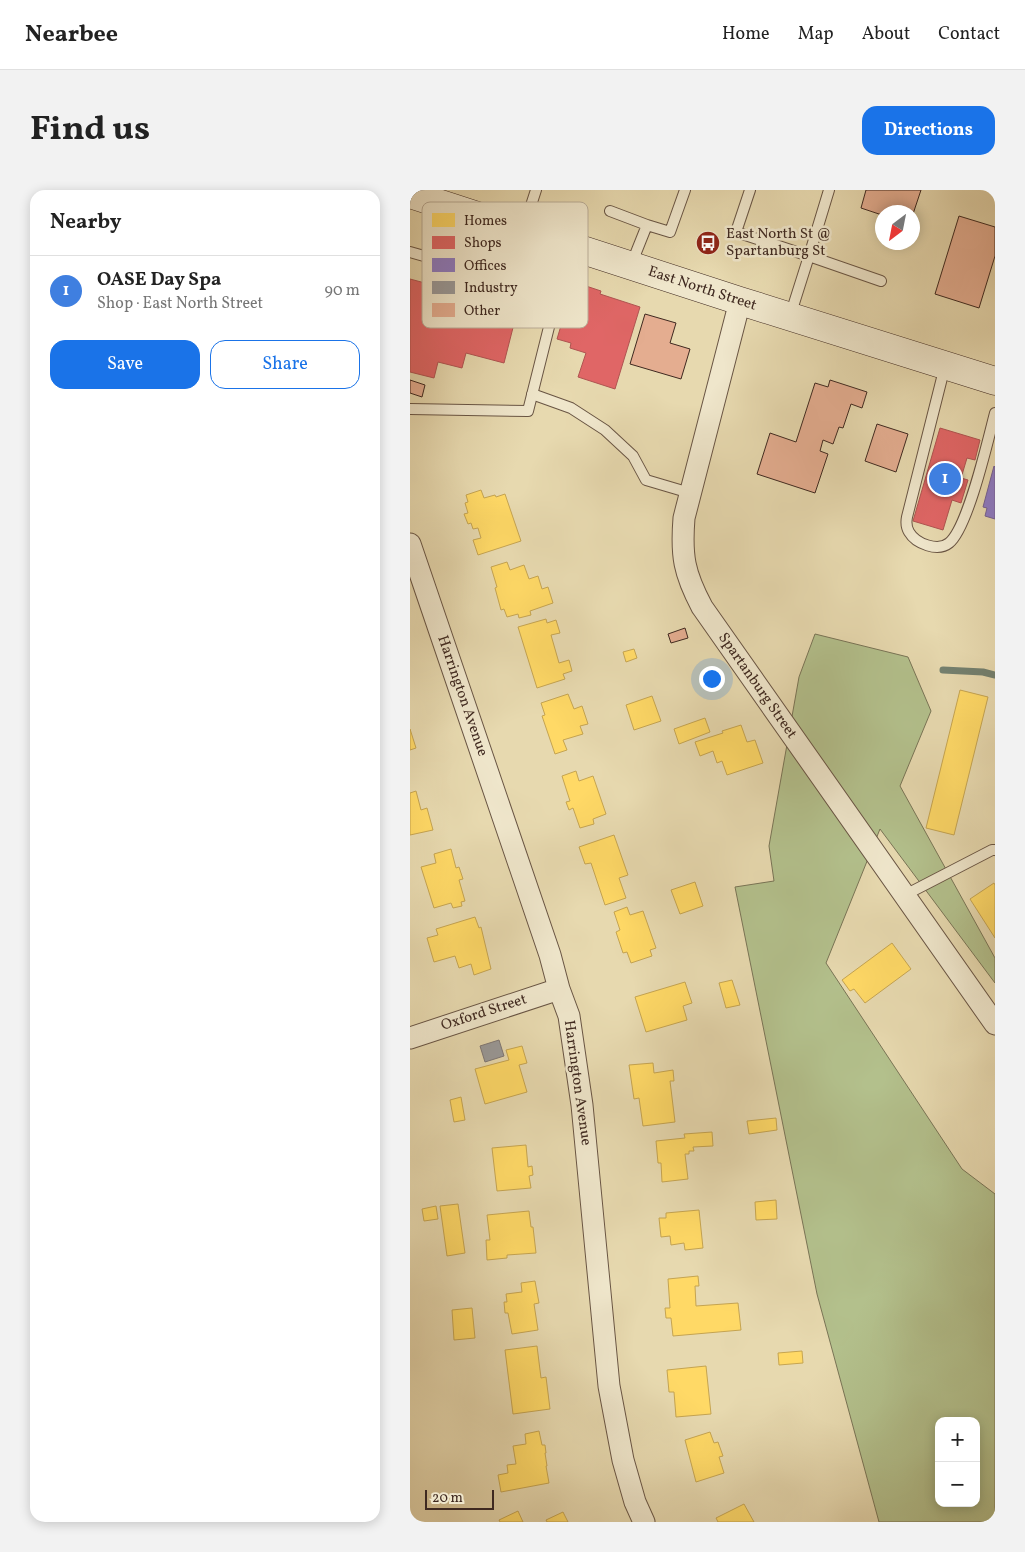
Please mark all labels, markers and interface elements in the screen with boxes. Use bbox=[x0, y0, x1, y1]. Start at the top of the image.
text: Nearbee bbox=[25, 18, 118, 52]
text: Home bbox=[722, 22, 770, 47]
text: Map bbox=[798, 22, 834, 47]
text: About bbox=[862, 22, 910, 47]
text: Contact bbox=[938, 22, 1000, 47]
text: Find us bbox=[30, 106, 150, 154]
button: Directions bbox=[862, 106, 995, 155]
legend bbox=[422, 202, 588, 328]
north arrow bbox=[875, 205, 920, 250]
text: Nearby bbox=[50, 208, 121, 237]
text: Homes bbox=[464, 212, 507, 231]
place label: East North St @ Spartanburg St bbox=[726, 224, 831, 262]
bus stop icon: East North St @ Spartanburg St bbox=[695, 230, 721, 256]
text: Shops bbox=[464, 234, 502, 253]
text: Offices bbox=[464, 257, 506, 276]
street label: East North Street bbox=[645, 262, 759, 316]
text: OASE Day Spa bbox=[97, 267, 221, 293]
text: Industry bbox=[464, 279, 518, 298]
text: 1 bbox=[63, 280, 69, 302]
text: 90 m bbox=[324, 280, 360, 302]
text: Shop · East North Street bbox=[97, 293, 263, 315]
text: Other bbox=[464, 302, 500, 321]
button: Save bbox=[50, 340, 200, 389]
button: Share bbox=[210, 340, 360, 389]
pin: 1 bbox=[929, 460, 961, 498]
street label: Spartanburg Street bbox=[712, 629, 802, 743]
street label: Harrington Avenue bbox=[431, 633, 493, 759]
your location bbox=[699, 666, 725, 692]
street label: Oxford Street bbox=[438, 989, 530, 1037]
street label: Harrington Avenue bbox=[558, 1019, 596, 1147]
map controls bbox=[935, 1417, 980, 1507]
button: + bbox=[935, 1417, 980, 1462]
button: − bbox=[935, 1462, 980, 1507]
scale bar bbox=[425, 1487, 494, 1510]
text: 20 m bbox=[432, 1489, 463, 1508]

